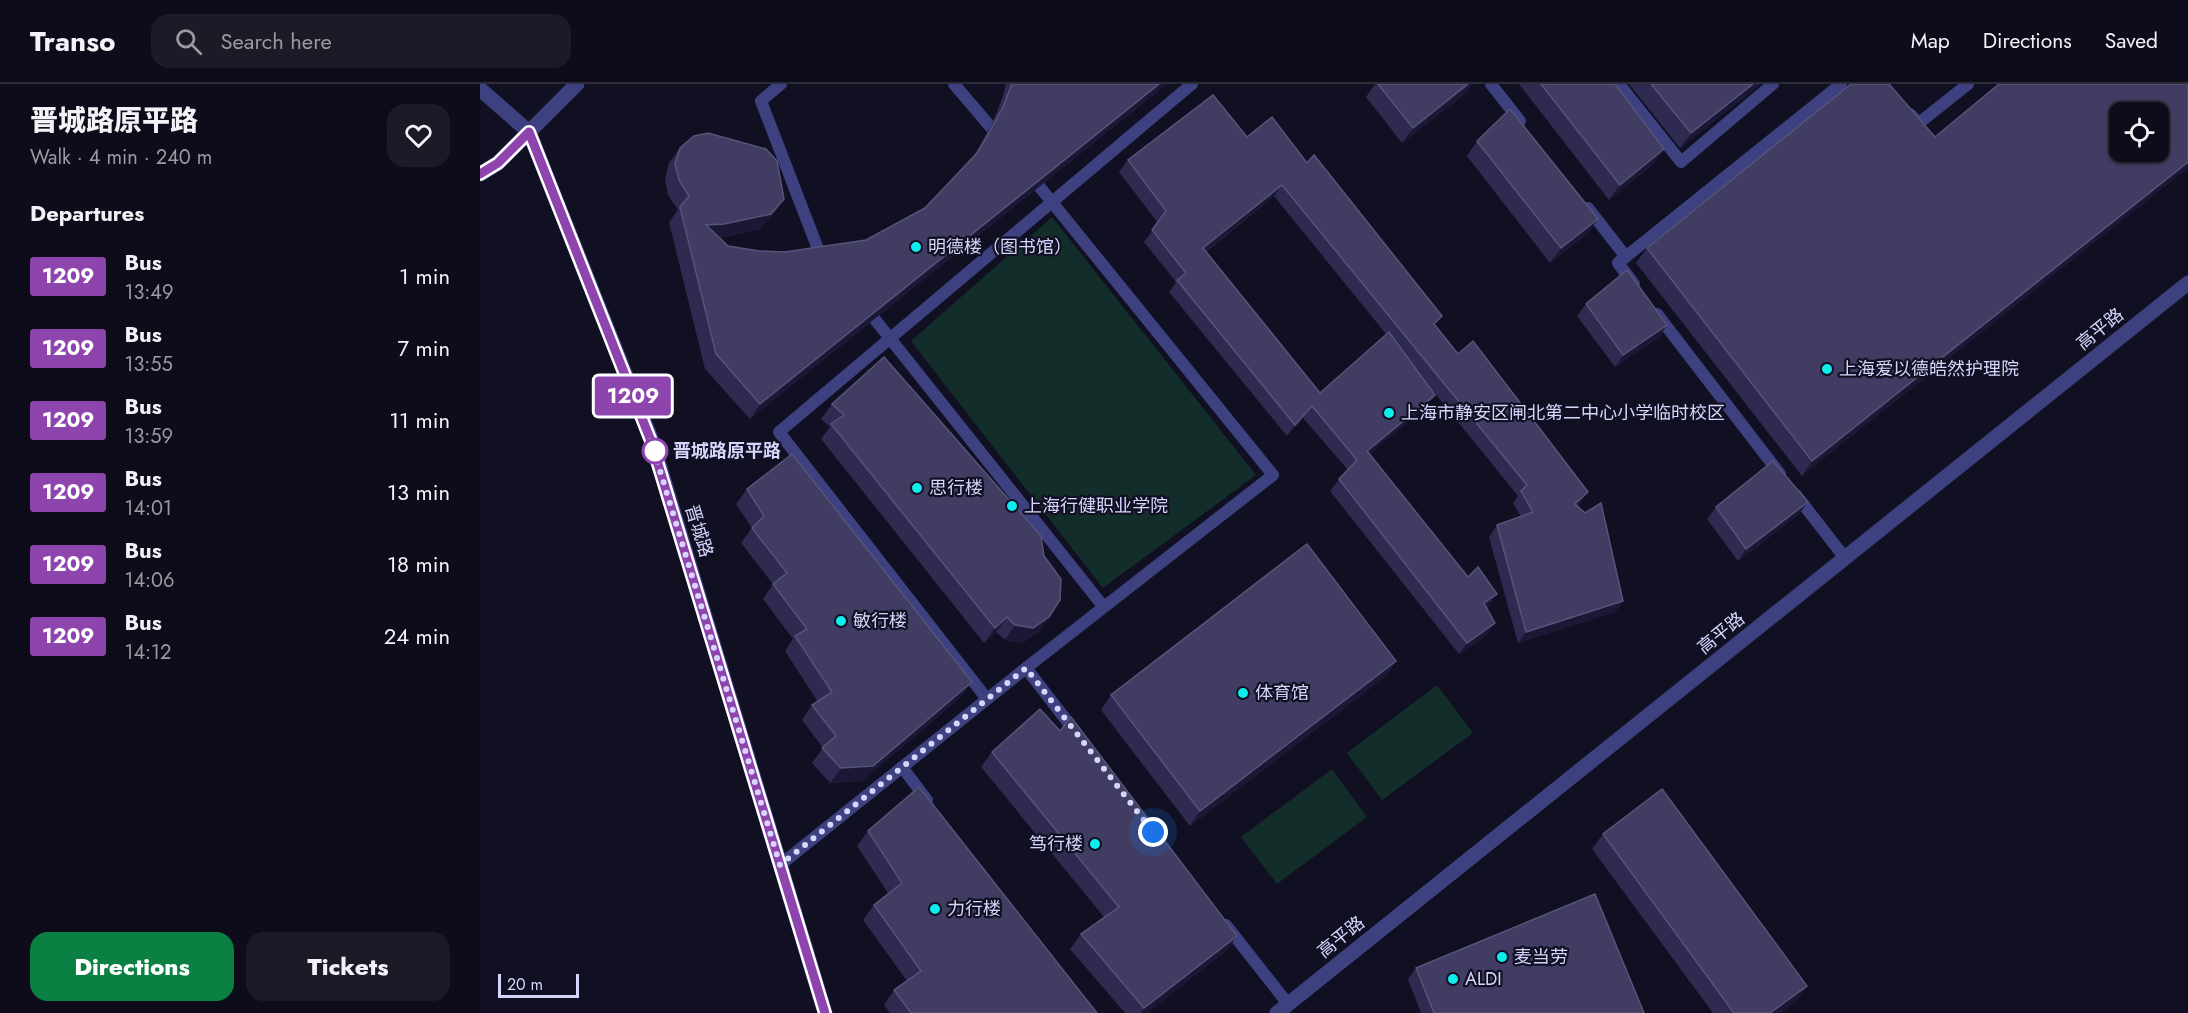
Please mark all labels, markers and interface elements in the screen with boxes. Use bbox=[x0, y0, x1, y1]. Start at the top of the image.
search box bbox=[151, 14, 571, 68]
text: Transo bbox=[30, 21, 115, 62]
icon: search bbox=[172, 25, 205, 58]
text: Search here bbox=[220, 25, 332, 57]
text: Map bbox=[1911, 26, 1950, 56]
text: Directions bbox=[1983, 26, 2072, 56]
text: Saved bbox=[2105, 26, 2158, 56]
text: 晋城路原平路 bbox=[30, 100, 198, 141]
map controls bbox=[2109, 102, 2169, 162]
button: locate bbox=[2109, 102, 2169, 162]
button: heart bbox=[387, 104, 450, 167]
text: Walk · 4 min · 240 m bbox=[30, 143, 212, 172]
text: Departures bbox=[30, 197, 144, 229]
place label: 明德楼（图书馆） bbox=[928, 234, 1072, 260]
marker: 明德楼（图书馆） bbox=[909, 240, 923, 254]
text: Bus bbox=[124, 246, 162, 278]
text: 1 min bbox=[399, 260, 450, 292]
text: 1209 bbox=[42, 261, 94, 291]
text: 13:49 bbox=[124, 278, 174, 307]
street label: 高平路 bbox=[2071, 302, 2129, 356]
text: Bus bbox=[124, 318, 162, 350]
text: 7 min bbox=[397, 332, 450, 364]
text: 1209 bbox=[42, 333, 94, 363]
text: 13:55 bbox=[124, 350, 173, 379]
place label: 上海爱以德皓然护理院 bbox=[1839, 356, 2019, 382]
marker: 上海爱以德皓然护理院 bbox=[1820, 362, 1834, 376]
line badge: 1209 bbox=[591, 376, 675, 416]
text: 1209 bbox=[607, 381, 659, 411]
text: Bus bbox=[124, 390, 162, 422]
place label: 上海市静安区闸北第二中心小学临时校区 bbox=[1401, 400, 1725, 426]
text: 11 min bbox=[389, 404, 450, 436]
text: 1209 bbox=[42, 405, 94, 435]
marker: 上海市静安区闸北第二中心小学临时校区 bbox=[1382, 406, 1396, 420]
text: 13:59 bbox=[124, 422, 173, 451]
marker: 晋城路原平路 bbox=[642, 438, 668, 464]
place label: 晋城路原平路 bbox=[673, 438, 781, 464]
text: Bus bbox=[124, 462, 162, 494]
place label: 思行楼 bbox=[929, 475, 983, 501]
text: 13 min bbox=[387, 476, 450, 508]
text: 1209 bbox=[42, 477, 94, 507]
marker: 思行楼 bbox=[910, 481, 924, 495]
place label: 上海行健职业学院 bbox=[1024, 493, 1168, 519]
text: 14:01 bbox=[124, 494, 172, 523]
marker: 上海行健职业学院 bbox=[1005, 499, 1019, 513]
street label: 晋城路 bbox=[679, 501, 719, 561]
text: Bus bbox=[124, 534, 162, 566]
text: 18 min bbox=[387, 548, 450, 580]
text: 1209 bbox=[42, 549, 94, 579]
text: 14:06 bbox=[124, 566, 175, 595]
text: Bus bbox=[124, 606, 162, 638]
street label: 高平路 bbox=[1692, 606, 1750, 660]
place label: 敏行楼 bbox=[853, 608, 907, 634]
marker: 敏行楼 bbox=[834, 614, 848, 628]
text: 24 min bbox=[384, 620, 450, 652]
text: 1209 bbox=[42, 621, 94, 651]
text: 14:12 bbox=[124, 638, 171, 667]
place label: 体育馆 bbox=[1255, 680, 1309, 706]
marker: 体育馆 bbox=[1236, 686, 1250, 700]
your location bbox=[1138, 817, 1168, 847]
place label: 笃行楼 bbox=[1029, 831, 1083, 857]
marker: 笃行楼 bbox=[1088, 837, 1102, 851]
place label: 力行楼 bbox=[947, 896, 1001, 922]
marker: 力行楼 bbox=[928, 902, 942, 916]
street label: 高平路 bbox=[1312, 910, 1370, 964]
button: Directions bbox=[30, 932, 234, 1001]
button: Tickets bbox=[246, 932, 450, 1001]
place label: 麦当劳 bbox=[1514, 944, 1568, 970]
marker: 麦当劳 bbox=[1495, 950, 1509, 964]
place label: ALDI bbox=[1465, 966, 1502, 992]
scale bar bbox=[498, 971, 579, 998]
marker: ALDI bbox=[1446, 972, 1460, 986]
text: 20 m bbox=[507, 973, 543, 996]

